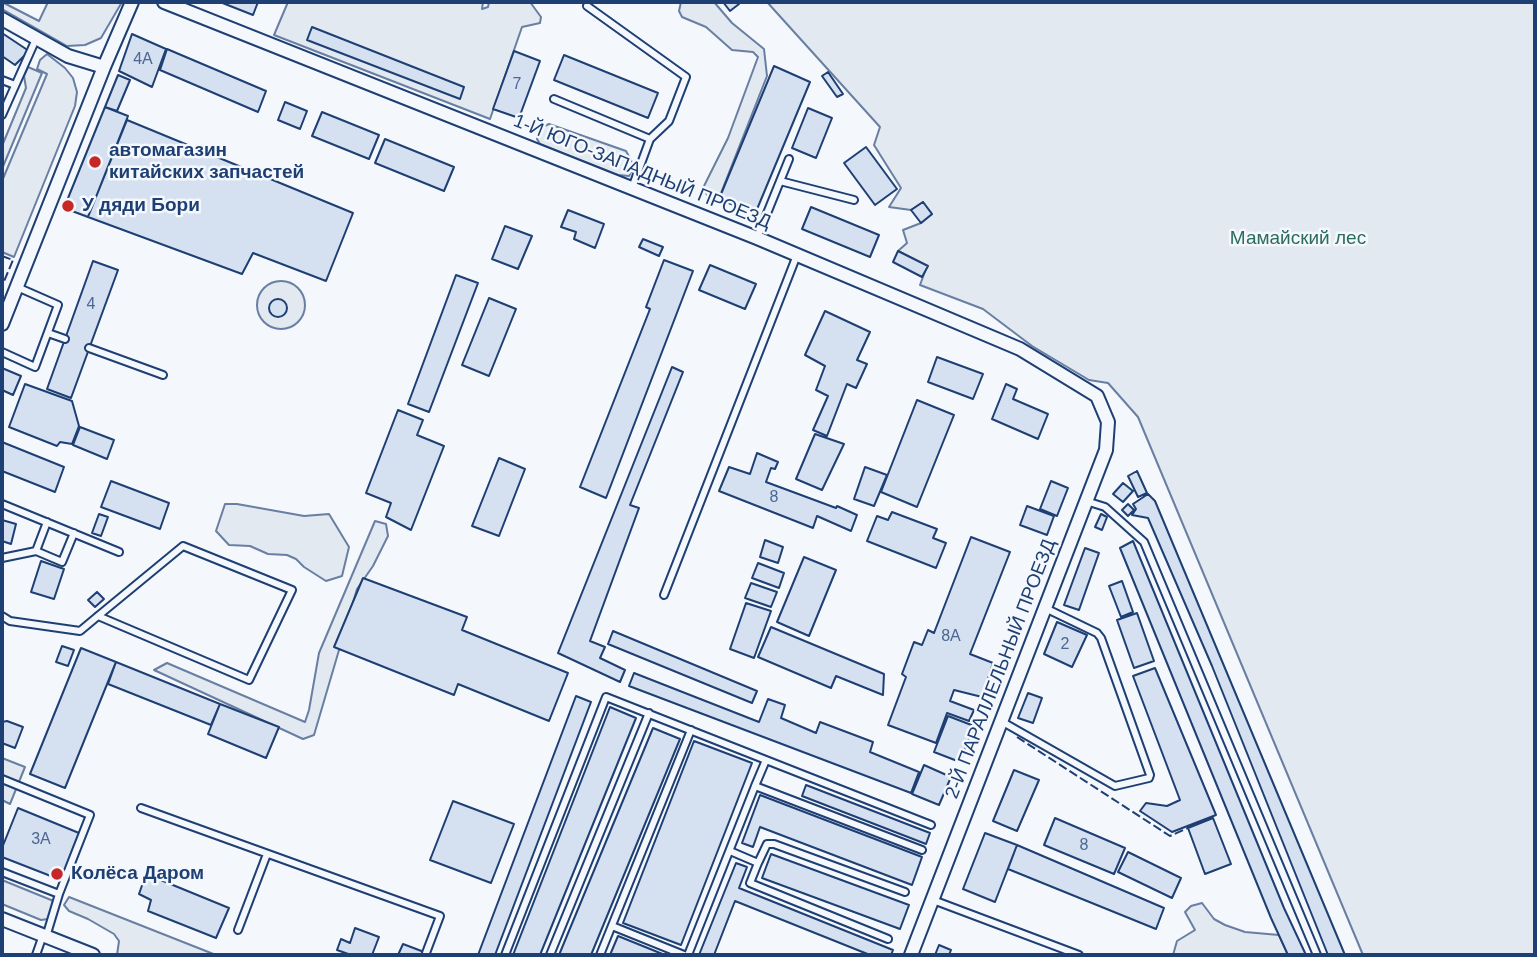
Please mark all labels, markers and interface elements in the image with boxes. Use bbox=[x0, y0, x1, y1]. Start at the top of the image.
house number: 4А bbox=[133, 50, 153, 70]
house number: 7 bbox=[513, 75, 521, 95]
street label: 1-Й ЮГО-ЗАПАДНЫЙ ПРОЕЗД bbox=[510, 110, 774, 234]
place label: автомагазин китайских запчастей bbox=[109, 140, 304, 184]
marker: автомагазин китайских запчастей bbox=[87, 154, 103, 170]
place label: У дяди Бори bbox=[82, 195, 200, 217]
marker: У дяди Бори bbox=[60, 198, 76, 214]
park label: Мамайский лес bbox=[1230, 228, 1366, 250]
house number: 4 bbox=[87, 295, 95, 315]
house number: 8 bbox=[770, 488, 778, 508]
street label: 2-Й ПАРАЛЛЕЛЬНЫЙ ПРОЕЗД bbox=[941, 536, 1061, 802]
house number: 8А bbox=[941, 627, 961, 647]
house number: 2 bbox=[1061, 635, 1069, 655]
house number: 3А bbox=[31, 830, 51, 850]
house number: 8 bbox=[1080, 836, 1088, 856]
place label: Колёса Даром bbox=[71, 863, 204, 885]
marker: Колёса Даром bbox=[49, 866, 65, 882]

